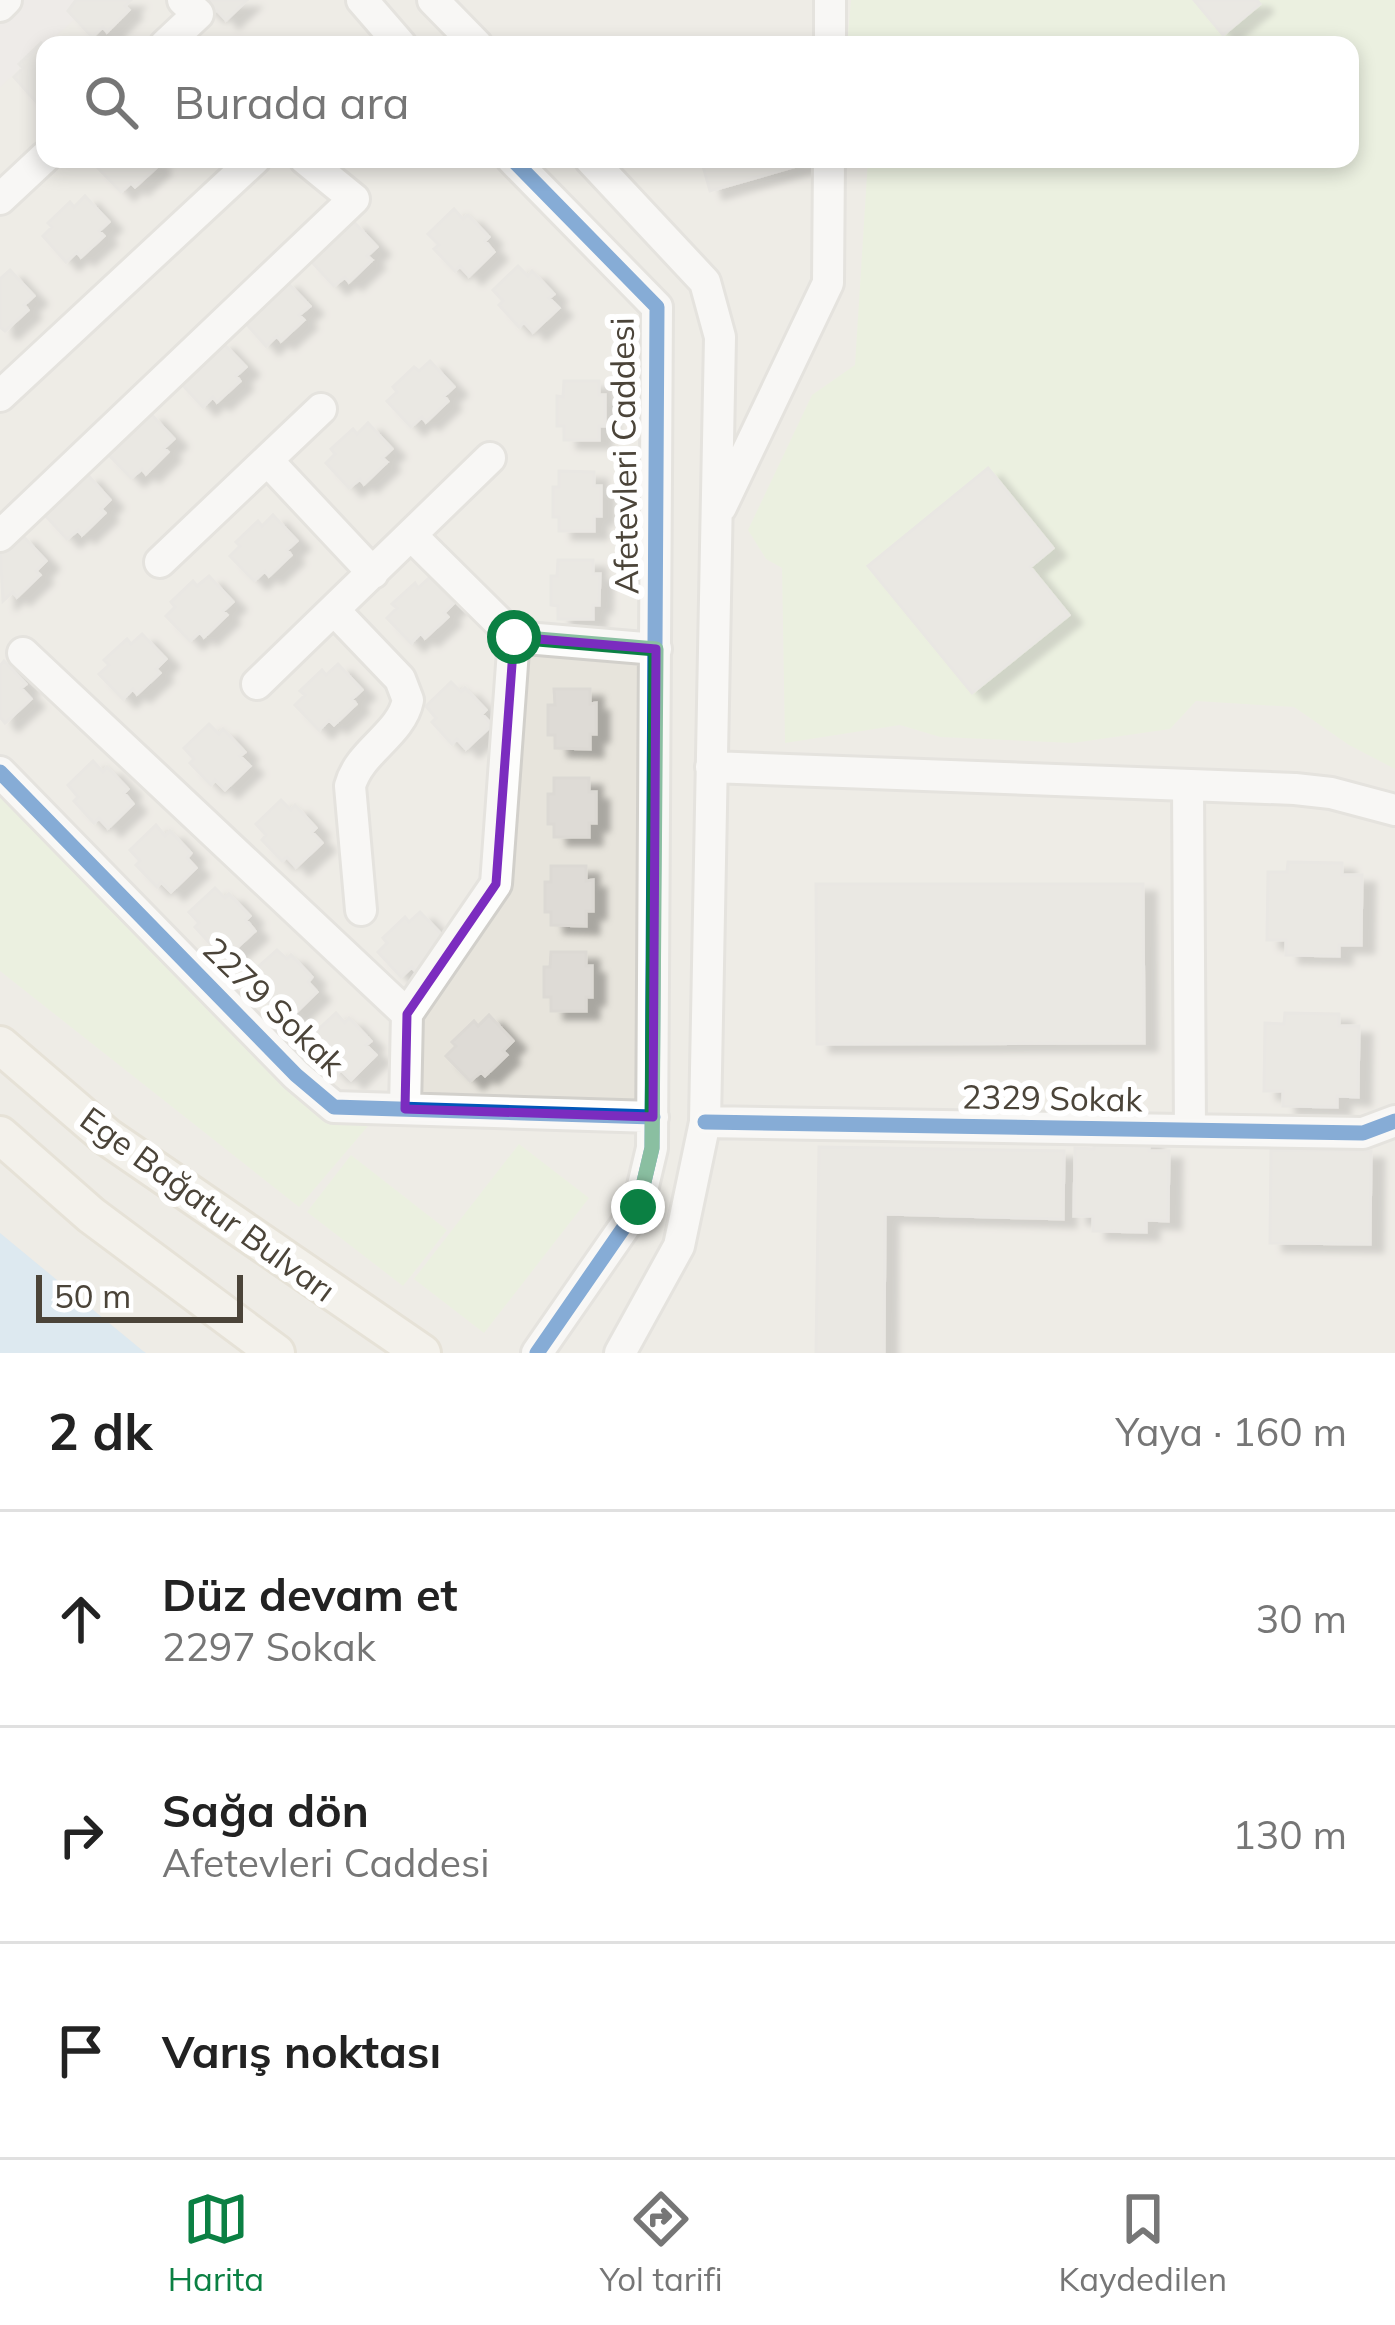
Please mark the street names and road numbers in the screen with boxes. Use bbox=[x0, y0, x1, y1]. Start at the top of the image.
street label: Afetevleri Caddesi bbox=[601, 317, 646, 595]
street label: 2279 Sokak bbox=[195, 928, 354, 1084]
street label: 2329 Sokak bbox=[961, 1075, 1144, 1120]
street label: Ege Bağatur Bulvarı bbox=[73, 1097, 344, 1310]

